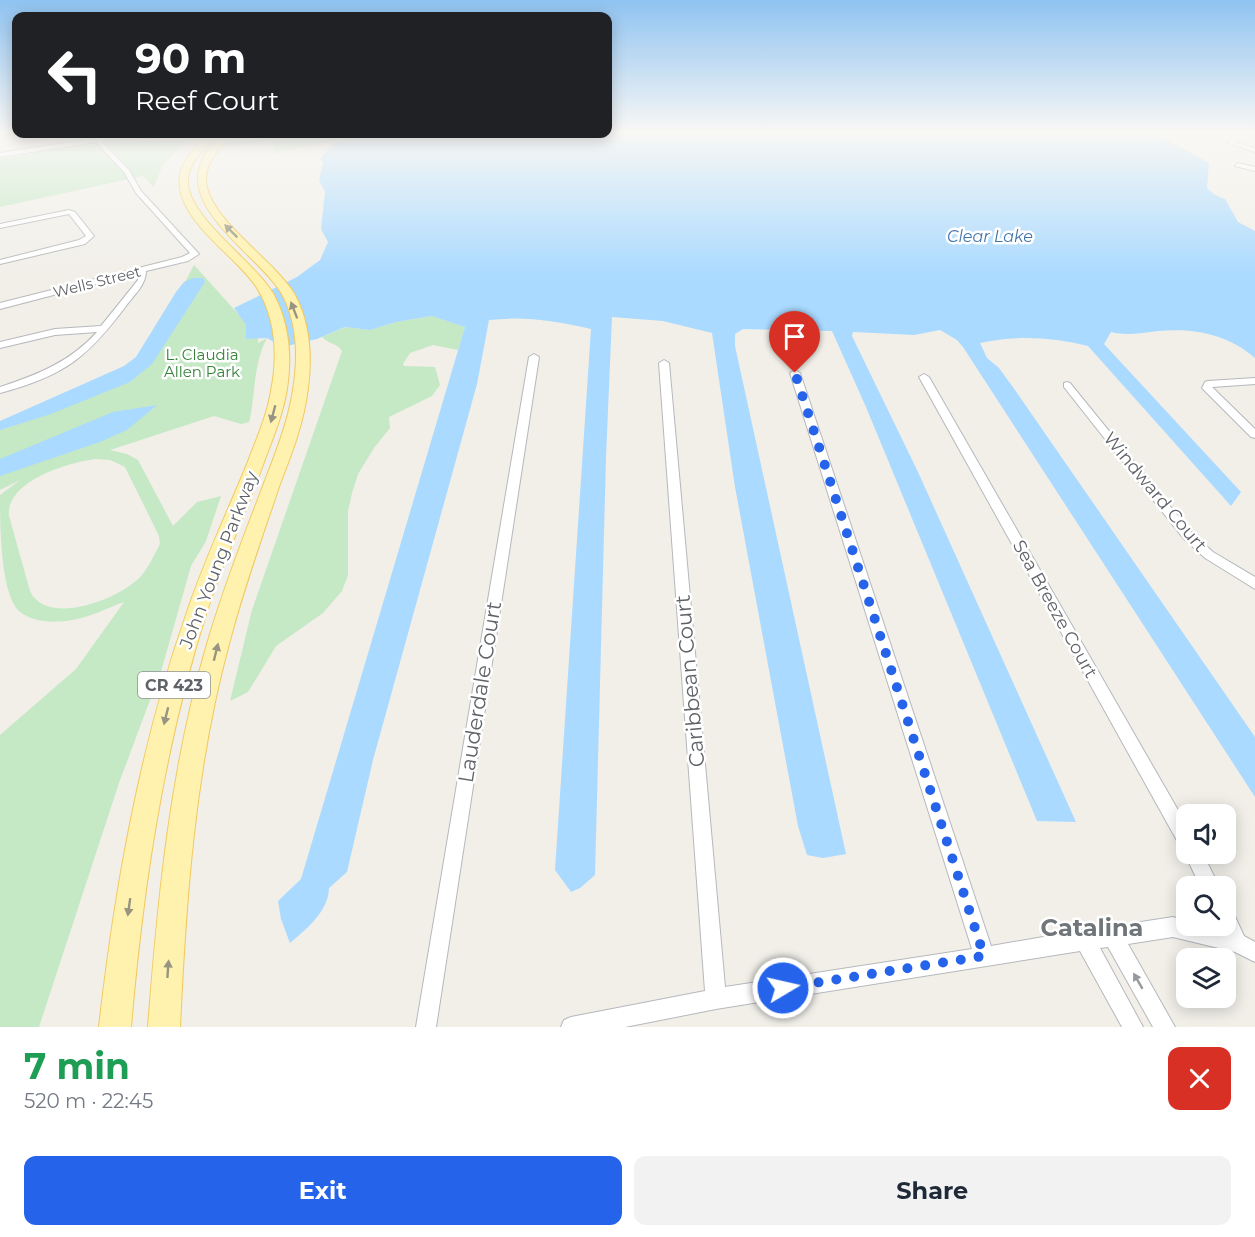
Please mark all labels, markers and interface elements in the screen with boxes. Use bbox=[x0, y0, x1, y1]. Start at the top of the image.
text: 90 m bbox=[135, 32, 246, 84]
icon: left bbox=[36, 36, 114, 114]
text: Reef Court bbox=[135, 84, 279, 117]
one-way arrow bbox=[223, 224, 238, 238]
water label: Clear Lake bbox=[947, 227, 1033, 246]
street label: Wells Street bbox=[51, 261, 143, 302]
one-way arrow bbox=[289, 301, 299, 319]
pin bbox=[769, 311, 820, 373]
icon: arrive bbox=[778, 320, 811, 353]
park label: L. Claudia Allen Park bbox=[164, 345, 240, 381]
one-way arrow bbox=[268, 405, 277, 423]
street label: Windward Court bbox=[1099, 428, 1211, 556]
street label: John Young Parkway bbox=[175, 468, 263, 653]
street label: Sea Breeze Court bbox=[1008, 536, 1102, 682]
street label: Caribbean Court bbox=[670, 594, 709, 768]
street label: Lauderdale Court bbox=[453, 599, 506, 784]
one-way arrow bbox=[211, 643, 221, 661]
road number: CR 423 bbox=[138, 672, 210, 698]
one-way arrow bbox=[161, 707, 171, 725]
map controls bbox=[1176, 804, 1236, 1008]
button: sound bbox=[1176, 804, 1236, 864]
button: search bbox=[1176, 876, 1236, 936]
one-way arrow bbox=[124, 898, 133, 917]
district label: Catalina bbox=[1041, 913, 1143, 942]
button: layers bbox=[1176, 948, 1236, 1008]
position arrow bbox=[751, 956, 815, 1020]
one-way arrow bbox=[163, 959, 172, 978]
one-way arrow bbox=[1133, 972, 1143, 989]
text: 7 min bbox=[24, 1044, 130, 1088]
button: close bbox=[1168, 1047, 1231, 1110]
text: 520 m · 22:45 bbox=[24, 1089, 153, 1113]
button: Exit bbox=[24, 1156, 622, 1225]
button: Share bbox=[634, 1156, 1231, 1225]

